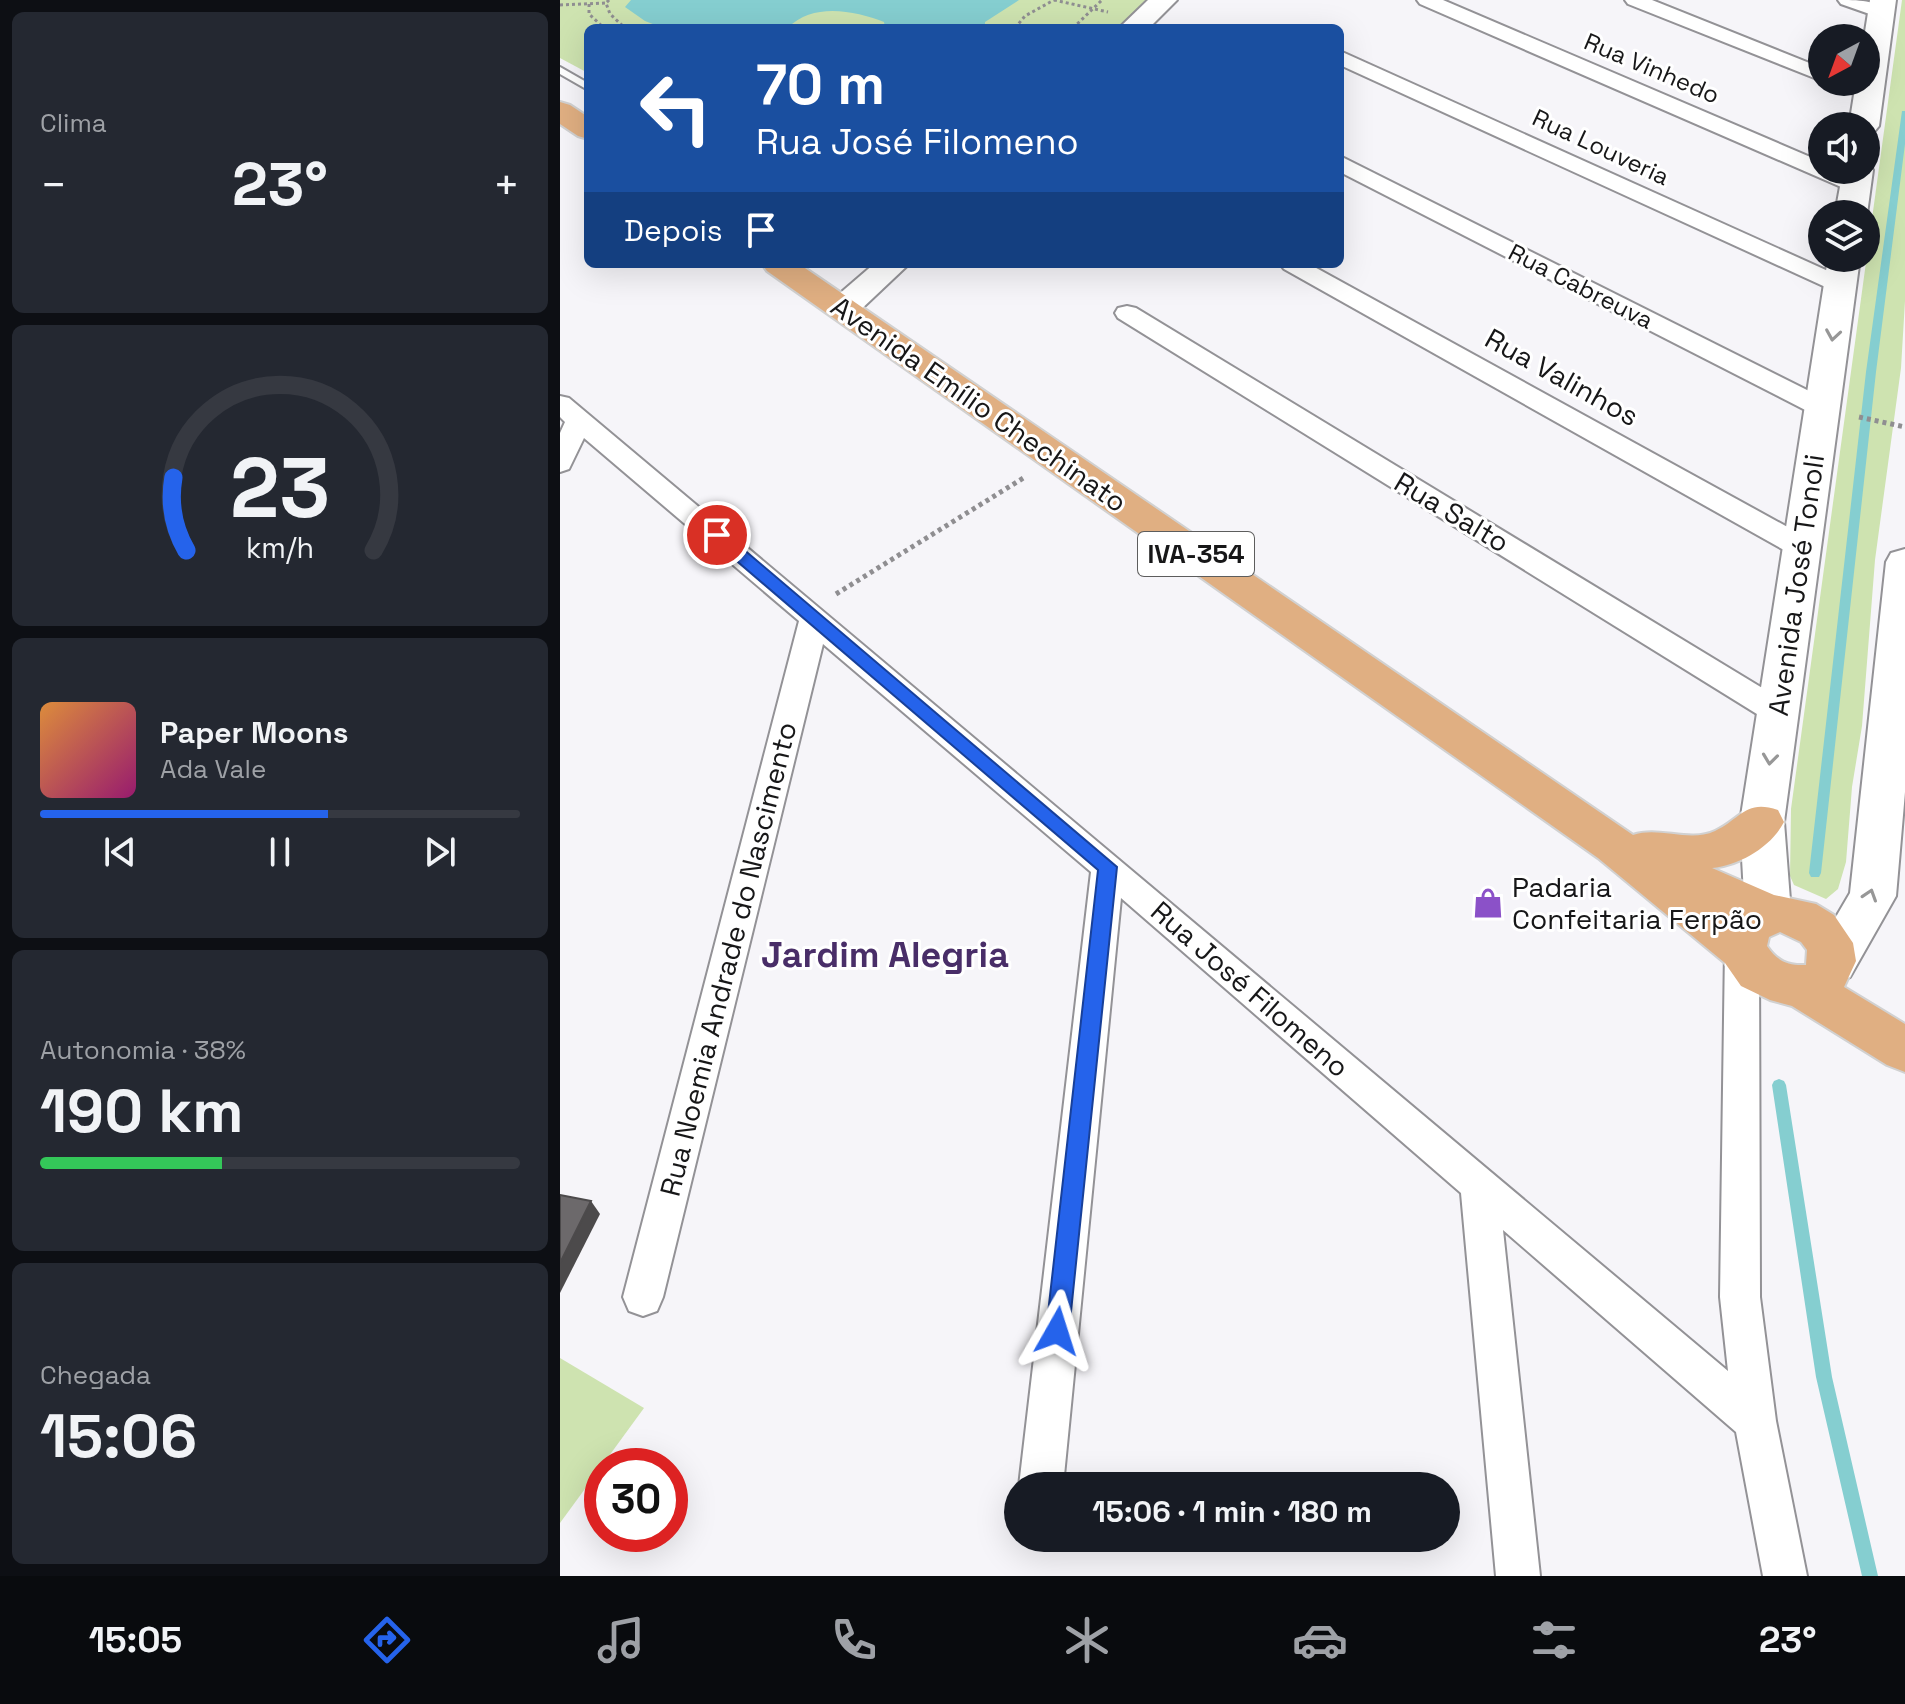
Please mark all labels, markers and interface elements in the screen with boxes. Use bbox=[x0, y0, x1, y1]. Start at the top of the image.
north arrow bbox=[1808, 24, 1880, 96]
map controls bbox=[1808, 24, 1880, 272]
street label: Rua Vinhedo bbox=[1580, 26, 1724, 110]
text: 70 m bbox=[756, 49, 885, 120]
icon: left bbox=[624, 56, 728, 160]
street label: Rua Louveria bbox=[1528, 102, 1675, 192]
text: Clima bbox=[40, 106, 107, 140]
button: sound bbox=[1808, 112, 1880, 184]
text: Rua José Filomeno bbox=[756, 119, 1079, 165]
text: 23° bbox=[232, 146, 328, 223]
text: − bbox=[40, 157, 67, 213]
text: + bbox=[493, 157, 520, 213]
button: layers bbox=[1808, 200, 1880, 272]
icon: arrive bbox=[739, 208, 783, 252]
text: Depois bbox=[624, 211, 723, 250]
street label: Rua Cabreuva bbox=[1503, 236, 1659, 336]
street label: Avenida Emílio Chechinato bbox=[824, 288, 1134, 520]
street label: Rua Valinhos bbox=[1479, 320, 1645, 434]
one-way arrow bbox=[1825, 328, 1842, 342]
text: 23 bbox=[230, 435, 330, 541]
street label: Avenida José Tonoli bbox=[1760, 452, 1832, 718]
street label: Rua Salto bbox=[1388, 464, 1516, 560]
pin bbox=[683, 501, 751, 569]
icon: arrive bbox=[695, 513, 739, 557]
text: km/h bbox=[246, 530, 314, 566]
road number: IVA-354 bbox=[1138, 532, 1254, 576]
text: Paper Moons bbox=[160, 713, 349, 752]
street label: Rua Noemia Andrade do Nascimento bbox=[652, 718, 804, 1200]
text: Ada Vale bbox=[160, 752, 266, 786]
one-way arrow bbox=[1762, 752, 1779, 765]
icon: previous bbox=[98, 830, 142, 874]
icon: pause bbox=[258, 830, 302, 874]
icon: next bbox=[418, 830, 462, 874]
place label: Padaria Confeitaria Ferpão bbox=[1512, 869, 1762, 937]
shop icon: Padaria Confeitaria Ferpão bbox=[1471, 886, 1505, 920]
one-way arrow bbox=[1861, 889, 1877, 903]
street label: Rua José Filomeno bbox=[1143, 893, 1357, 1085]
district label: Jardim Alegria bbox=[761, 932, 1009, 978]
text: Autonomia · 38% bbox=[40, 1033, 246, 1067]
text: 190 km bbox=[40, 1073, 243, 1150]
position arrow bbox=[1015, 1289, 1099, 1373]
text: Chegada bbox=[40, 1358, 151, 1392]
text: 15:06 bbox=[40, 1398, 197, 1475]
speed limit sign: 30 bbox=[584, 1448, 688, 1552]
text: 15:06 · 1 min · 180 m bbox=[1092, 1492, 1372, 1531]
icon: directions bbox=[359, 1612, 415, 1668]
icon: music bbox=[593, 1612, 649, 1668]
icon: phone bbox=[826, 1612, 882, 1668]
icon: climate bbox=[1059, 1612, 1115, 1668]
icon: car bbox=[1292, 1612, 1348, 1668]
icon: filters bbox=[1526, 1612, 1582, 1668]
text: 15:05 bbox=[89, 1617, 182, 1663]
text: 23° bbox=[1759, 1617, 1816, 1663]

